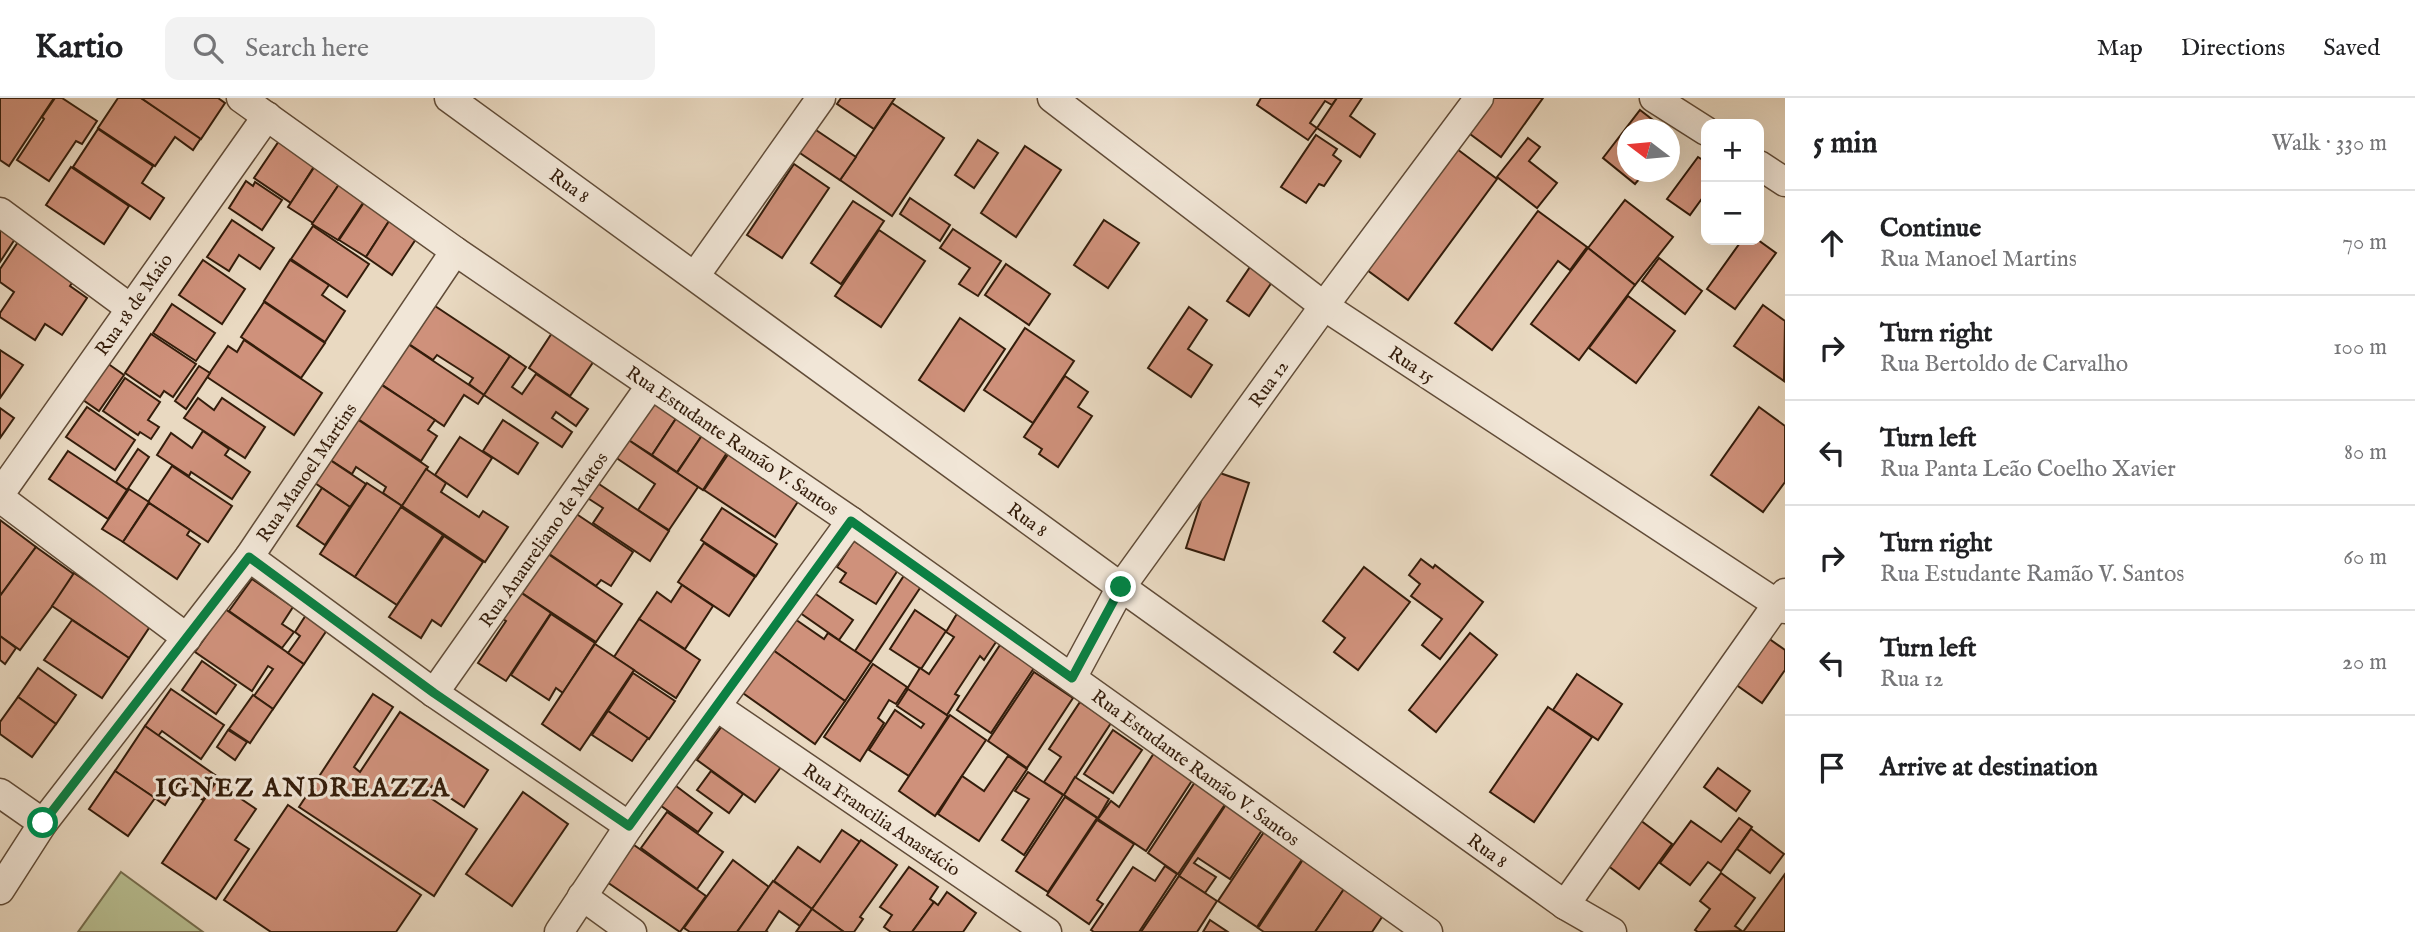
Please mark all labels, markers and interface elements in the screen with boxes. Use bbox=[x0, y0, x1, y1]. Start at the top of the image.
search box bbox=[165, 17, 655, 80]
text: Kartio bbox=[35, 27, 123, 69]
icon: search bbox=[189, 29, 227, 67]
text: Search here bbox=[245, 32, 369, 65]
text: Map bbox=[2097, 33, 2143, 64]
text: Directions bbox=[2181, 33, 2285, 64]
text: Saved bbox=[2323, 33, 2380, 64]
north arrow bbox=[1617, 119, 1680, 182]
map controls bbox=[1701, 119, 1764, 245]
button: + bbox=[1701, 119, 1764, 182]
text: 5 min bbox=[1813, 125, 1878, 163]
text: Walk · 330 m bbox=[2272, 129, 2387, 158]
street label: Rua 8 bbox=[544, 164, 594, 209]
button: − bbox=[1701, 182, 1764, 245]
text: Continue bbox=[1880, 212, 1981, 245]
icon: ahead bbox=[1813, 224, 1851, 262]
text: 70 m bbox=[2342, 228, 2387, 257]
text: Rua Manoel Martins bbox=[1880, 245, 2077, 274]
street label: Rua 18 de Maio bbox=[91, 249, 179, 361]
text: Turn right bbox=[1880, 317, 1993, 350]
icon: right bbox=[1813, 329, 1851, 367]
text: 100 m bbox=[2333, 333, 2387, 362]
street label: Rua 15 bbox=[1383, 342, 1439, 390]
text: Rua Bertoldo de Carvalho bbox=[1880, 350, 2128, 379]
street label: Rua 12 bbox=[1244, 356, 1295, 412]
street label: Rua Estudante Ramão V. Santos bbox=[621, 361, 843, 522]
street label: Rua Manoel Martins bbox=[252, 399, 363, 547]
text: Turn left bbox=[1880, 422, 1977, 455]
icon: left bbox=[1813, 434, 1851, 472]
text: 80 m bbox=[2344, 438, 2387, 467]
street label: Rua Anaureliano de Matos bbox=[475, 448, 614, 633]
text: Rua Panta Leão Coelho Xavier bbox=[1880, 455, 2176, 484]
street label: Rua 8 bbox=[1002, 498, 1052, 543]
text: Turn right bbox=[1880, 527, 1993, 560]
icon: right bbox=[1813, 539, 1851, 577]
text: 60 m bbox=[2343, 543, 2387, 572]
text: Rua Estudante Ramão V. Santos bbox=[1880, 560, 2184, 589]
route end bbox=[1105, 571, 1136, 602]
text: Turn left bbox=[1880, 632, 1977, 665]
icon: left bbox=[1813, 644, 1851, 682]
text: 20 m bbox=[2342, 648, 2387, 677]
text: Rua 12 bbox=[1880, 665, 1944, 694]
street label: Rua Estudante Ramão V. Santos bbox=[1086, 685, 1304, 852]
icon: arrive bbox=[1813, 749, 1851, 787]
text: Arrive at destination bbox=[1880, 751, 2098, 784]
street label: Rua Francilia Anastácio bbox=[797, 759, 965, 882]
district label: IGNEZ ANDREAZZA bbox=[155, 772, 451, 805]
route start bbox=[27, 807, 58, 838]
street label: Rua 8 bbox=[1462, 829, 1512, 874]

